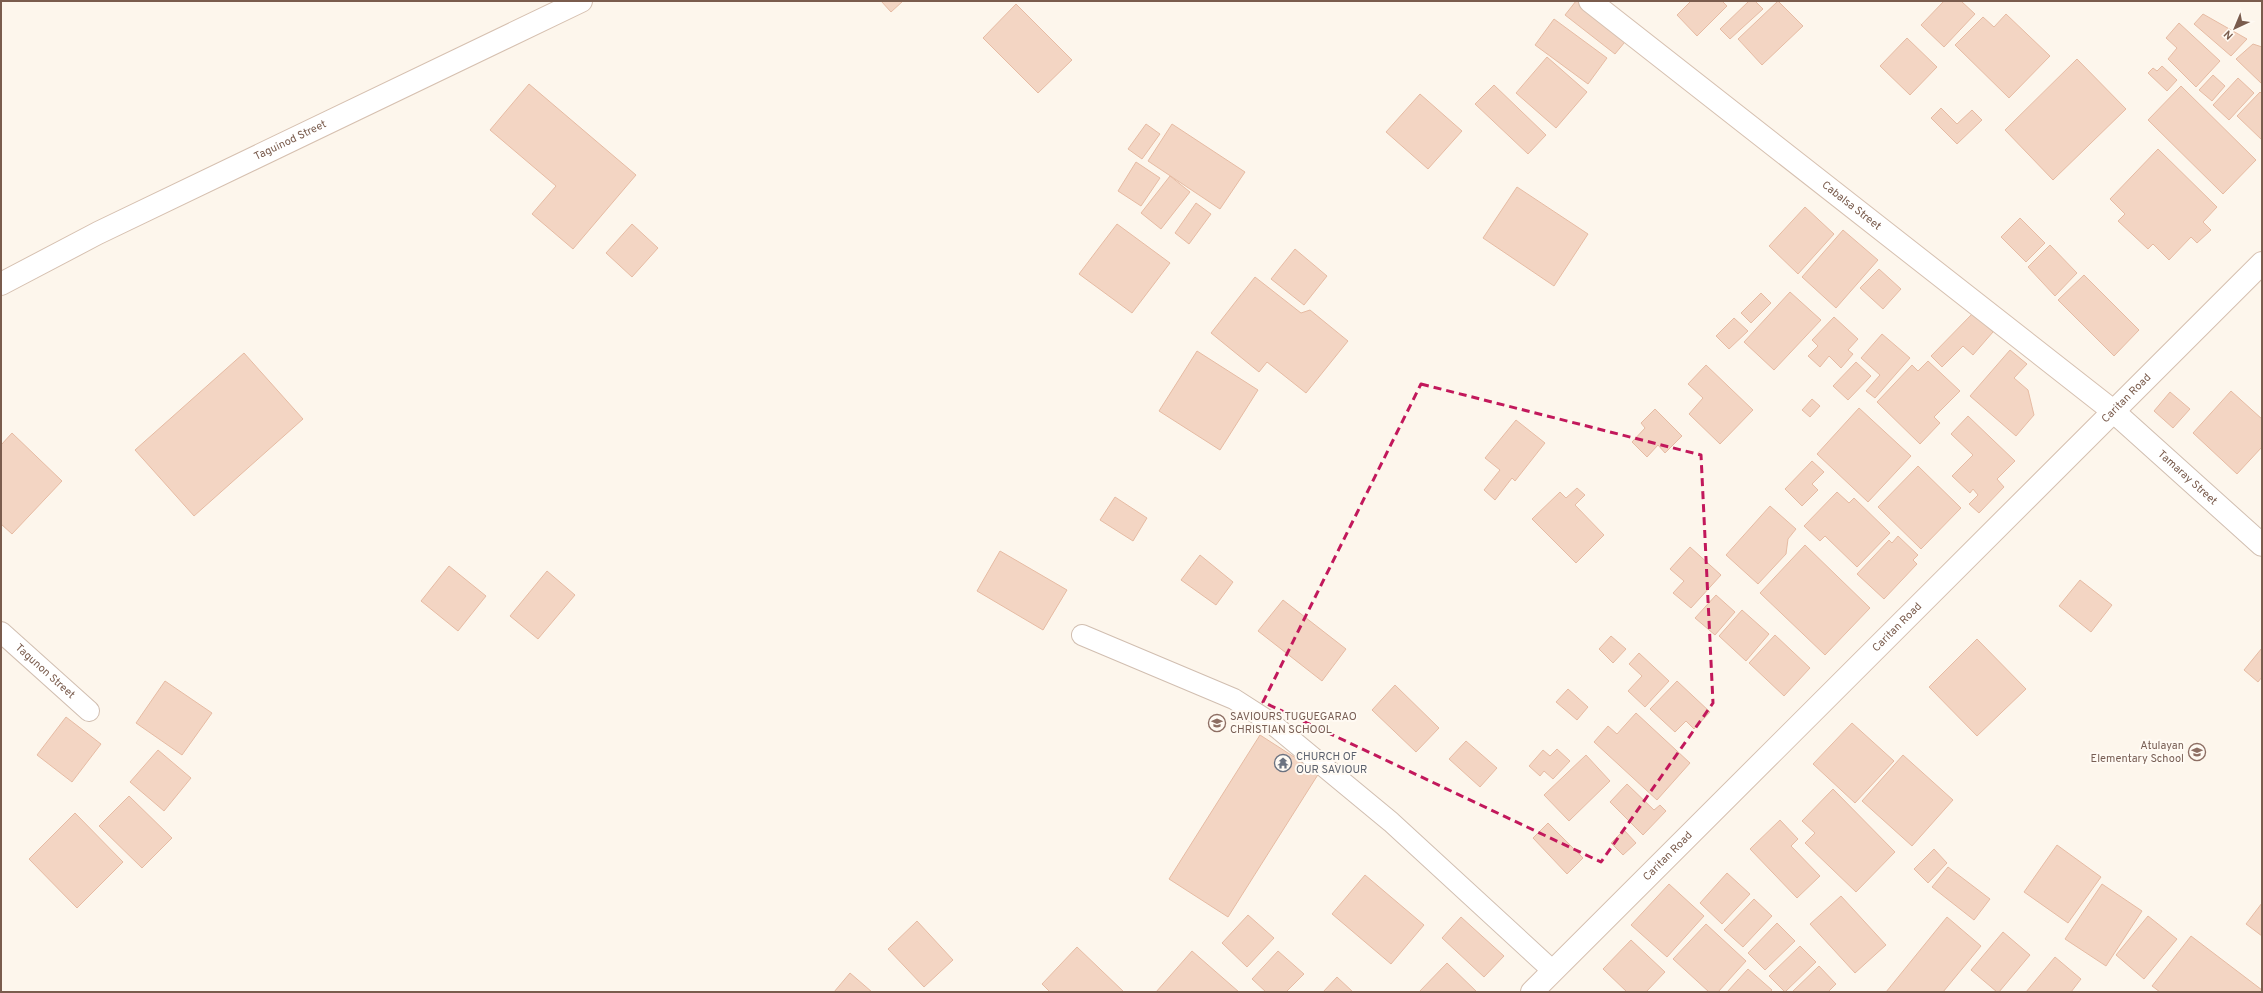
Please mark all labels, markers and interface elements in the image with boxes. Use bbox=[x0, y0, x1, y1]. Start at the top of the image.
north arrow bbox=[2215, 8, 2255, 48]
text: N bbox=[2221, 27, 2236, 42]
street label: Taguinod Street bbox=[252, 117, 329, 164]
street label: Cabalsa Street bbox=[1819, 178, 1884, 233]
street label: Caritan Road bbox=[2099, 371, 2154, 426]
street label: Tamaray Street bbox=[2155, 447, 2220, 508]
street label: Caritan Road bbox=[1869, 600, 1925, 655]
street label: Tagunon Street bbox=[12, 641, 78, 702]
place label: SAVIOURS TUGUEGARAO CHRISTIAN SCHOOL bbox=[1230, 710, 1357, 737]
school or university icon: SAVIOURS TUGUEGARAO CHRISTIAN SCHOOL bbox=[1207, 713, 1227, 733]
place label: Atulayan Elementary School bbox=[2091, 739, 2184, 766]
school or university icon: Atulayan Elementary School bbox=[2187, 742, 2207, 762]
place label: CHURCH OF OUR SAVIOUR bbox=[1296, 750, 1367, 777]
temple icon: CHURCH OF OUR SAVIOUR bbox=[1273, 753, 1293, 773]
street label: Caritan Road bbox=[1640, 829, 1696, 884]

